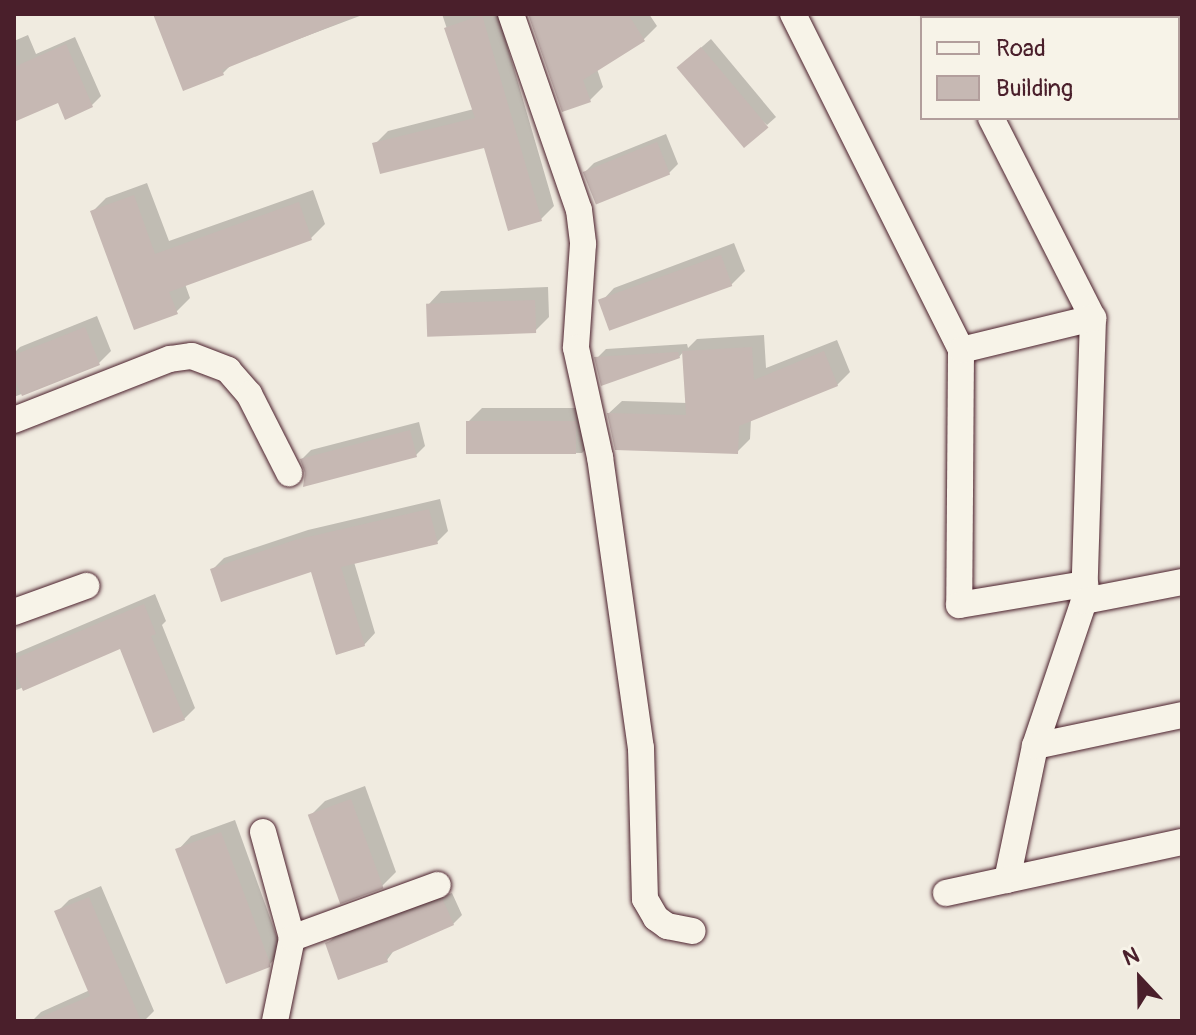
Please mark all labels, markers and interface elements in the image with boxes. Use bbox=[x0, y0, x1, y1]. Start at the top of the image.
legend bbox=[920, 16, 1180, 120]
text: Road bbox=[996, 34, 1046, 63]
text: Building bbox=[996, 74, 1073, 103]
north arrow bbox=[1100, 939, 1180, 1019]
text: N bbox=[1119, 941, 1143, 973]

